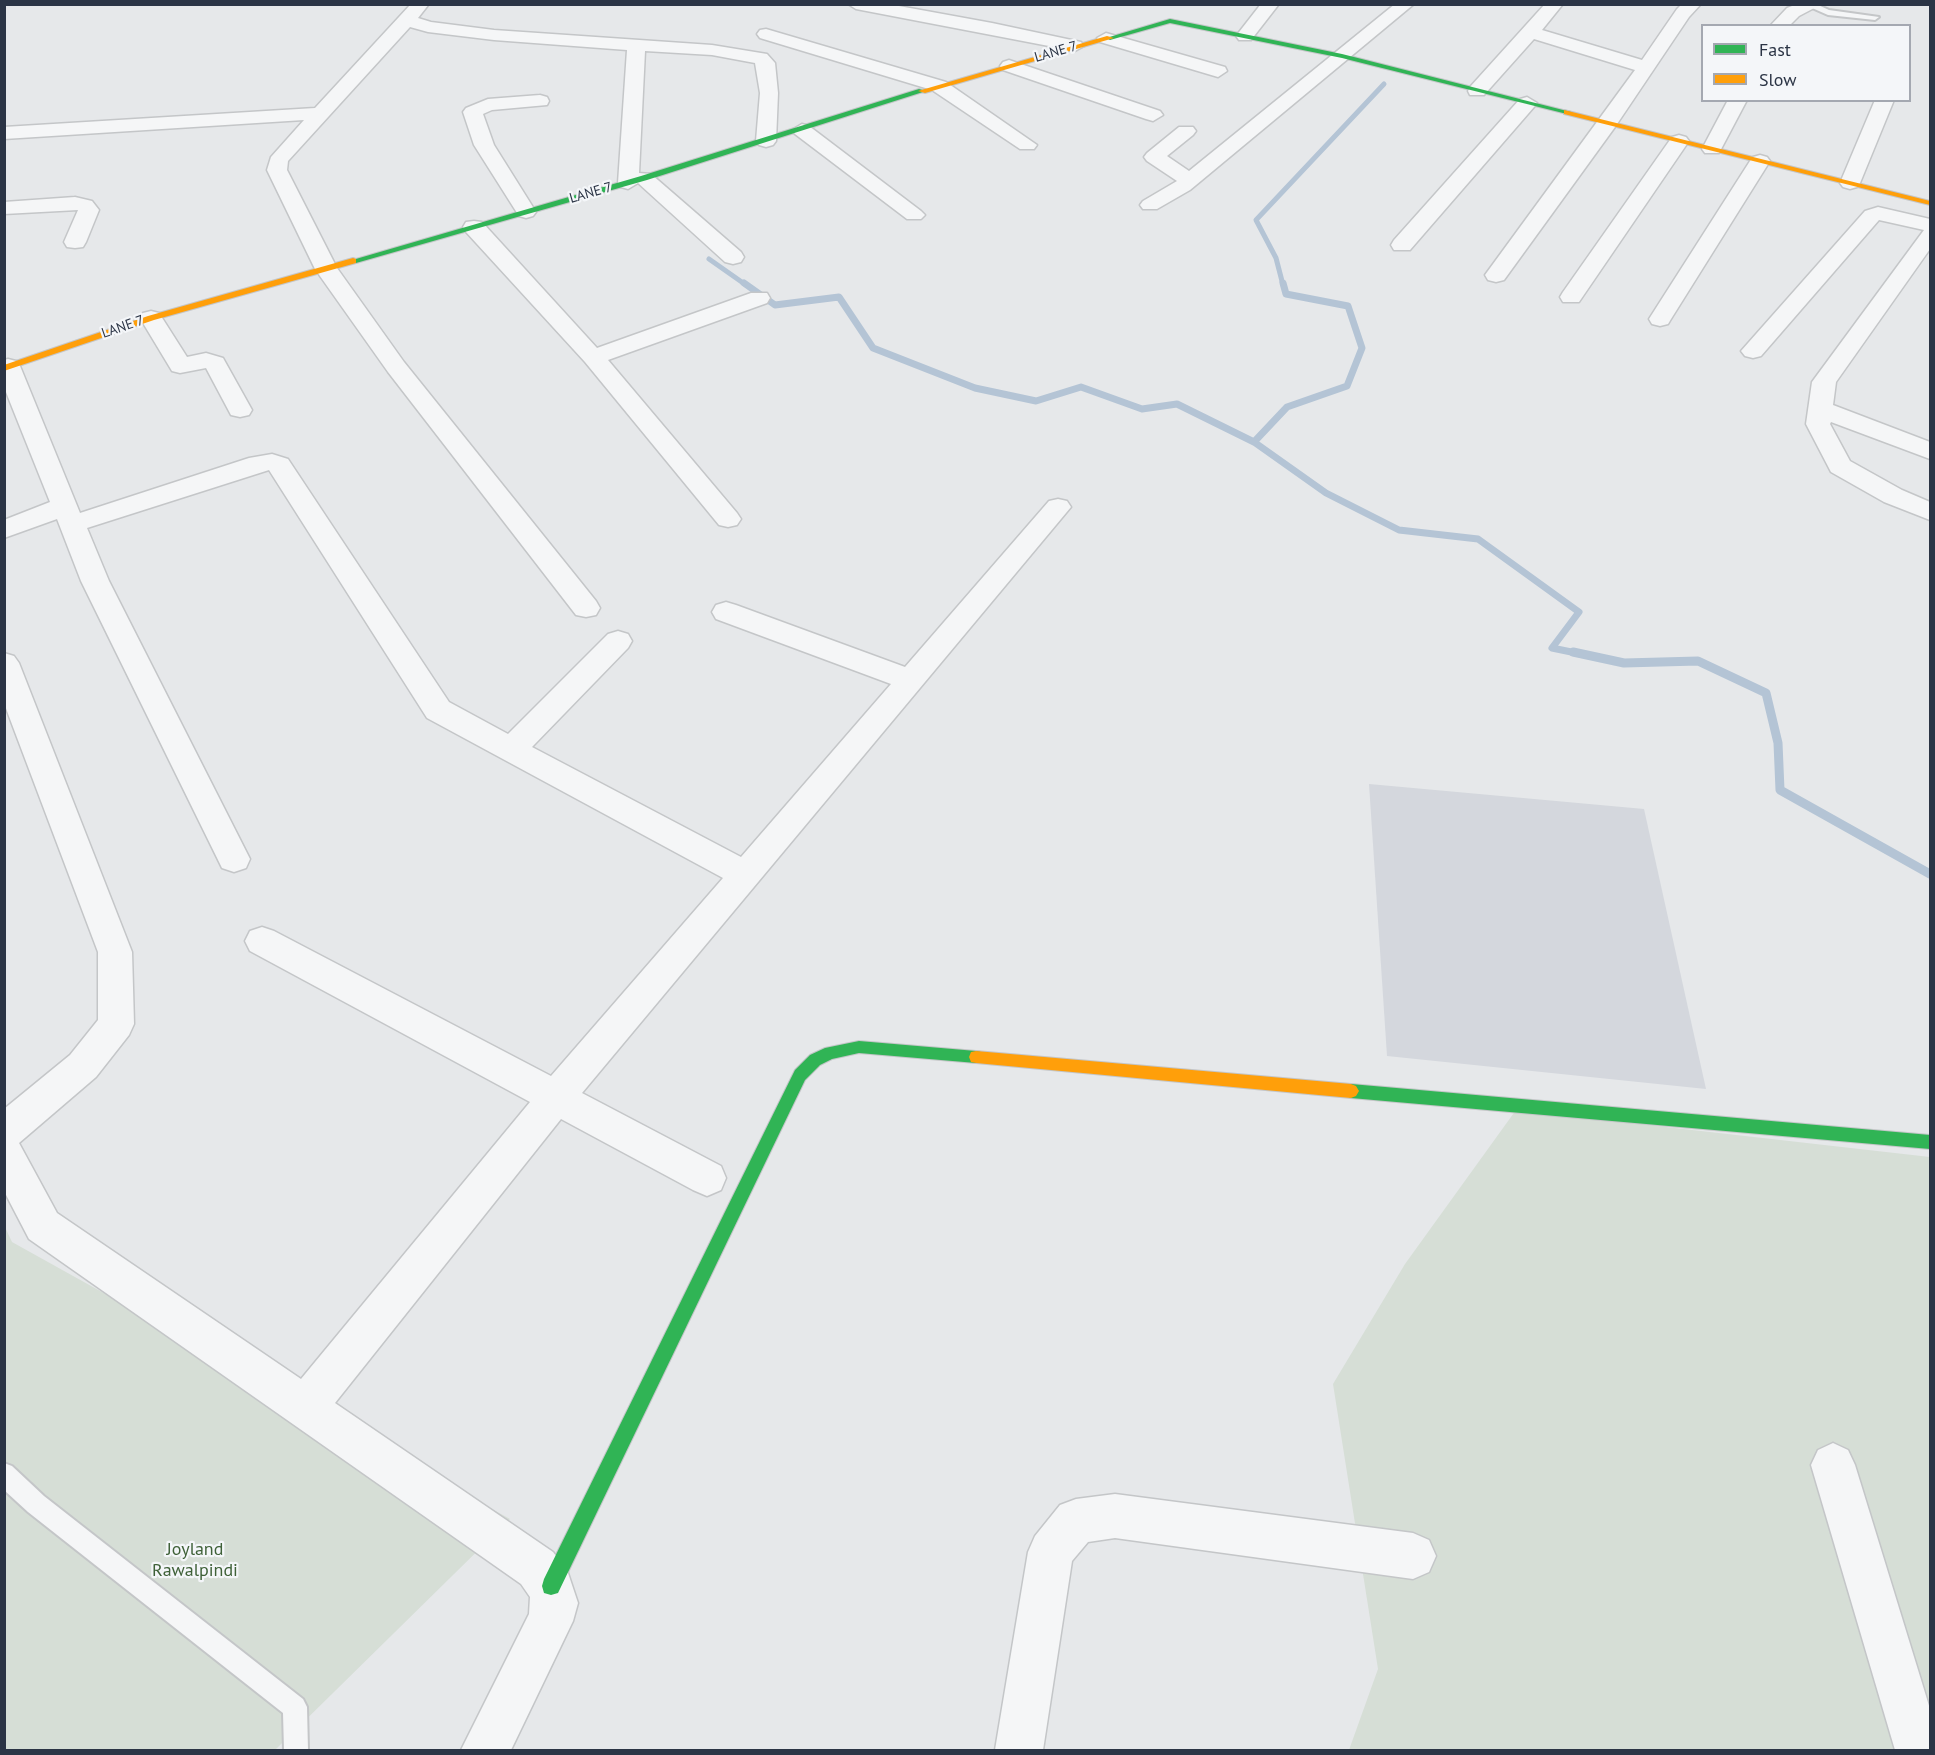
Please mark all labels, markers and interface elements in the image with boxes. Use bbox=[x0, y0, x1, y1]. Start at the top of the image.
legend bbox=[1701, 24, 1911, 102]
street label: LANE 7 bbox=[1033, 38, 1079, 66]
text: Fast bbox=[1759, 38, 1791, 61]
text: Slow bbox=[1759, 68, 1797, 91]
street label: LANE 7 bbox=[568, 179, 614, 207]
street label: LANE 7 bbox=[100, 312, 146, 342]
park label: Joyland Rawalpindi bbox=[152, 1539, 238, 1582]

